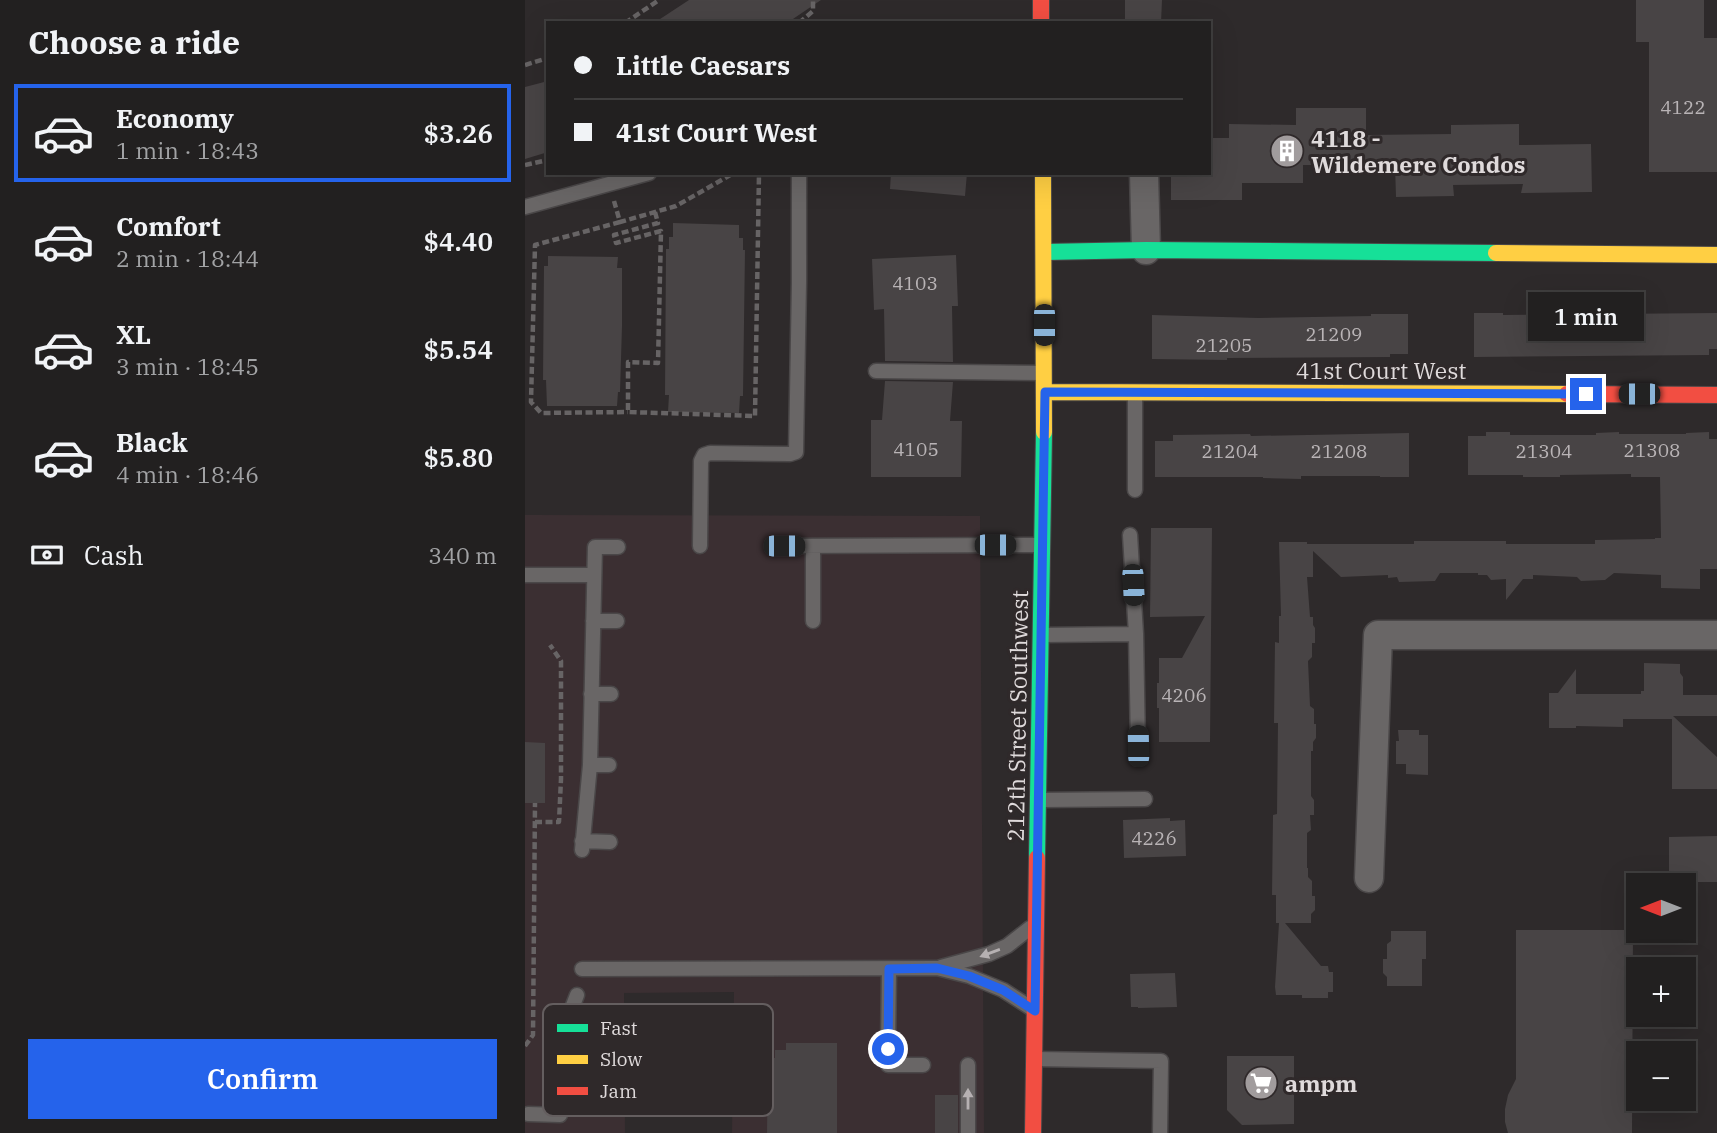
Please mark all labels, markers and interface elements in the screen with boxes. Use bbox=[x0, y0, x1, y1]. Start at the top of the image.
text: Choose a ride bbox=[28, 21, 240, 63]
text: Little Caesars bbox=[616, 48, 790, 82]
house number: 4122 bbox=[1660, 95, 1706, 119]
text: Economy bbox=[116, 101, 234, 135]
icon: car bbox=[32, 102, 95, 165]
text: 41st Court West bbox=[616, 115, 817, 149]
text: $3.26 bbox=[424, 116, 493, 150]
place label: 4118 - Wildemere Condos bbox=[1311, 123, 1525, 179]
building icon: 4118 - Wildemere Condos bbox=[1268, 132, 1306, 170]
text: 1 min · 18:43 bbox=[116, 135, 259, 165]
text: Comfort bbox=[116, 209, 221, 243]
icon: car bbox=[32, 210, 95, 273]
text: $4.40 bbox=[424, 224, 493, 258]
text: 2 min · 18:44 bbox=[116, 243, 259, 273]
house number: 4103 bbox=[892, 271, 938, 295]
callout: 1 min bbox=[1528, 292, 1644, 342]
text: 1 min bbox=[1554, 301, 1618, 331]
car bbox=[1034, 304, 1055, 346]
text: XL bbox=[116, 317, 151, 351]
icon: car bbox=[32, 318, 95, 381]
house number: 21209 bbox=[1305, 322, 1363, 346]
text: $5.54 bbox=[424, 332, 493, 366]
house number: 21205 bbox=[1195, 333, 1253, 357]
text: 3 min · 18:45 bbox=[116, 351, 259, 381]
street label: 41st Court West bbox=[1296, 355, 1466, 385]
route end bbox=[1570, 378, 1602, 410]
car bbox=[1619, 384, 1661, 405]
text: Black bbox=[116, 425, 188, 459]
icon: car bbox=[32, 426, 95, 489]
house number: 4105 bbox=[893, 437, 939, 461]
house number: 21308 bbox=[1623, 438, 1681, 462]
house number: 21204 bbox=[1201, 439, 1259, 463]
house number: 21208 bbox=[1310, 439, 1368, 463]
house number: 21304 bbox=[1515, 439, 1573, 463]
text: $5.80 bbox=[424, 440, 493, 474]
text: 4 min · 18:46 bbox=[116, 459, 259, 489]
car bbox=[975, 535, 1017, 556]
icon: cash bbox=[28, 536, 66, 574]
car bbox=[764, 536, 806, 557]
text: Cash bbox=[84, 538, 144, 572]
text: 340 m bbox=[428, 540, 497, 570]
car bbox=[1122, 563, 1145, 607]
street label: 212th Street Southwest bbox=[1000, 590, 1034, 842]
house number: 4206 bbox=[1161, 683, 1207, 707]
car bbox=[1128, 725, 1149, 767]
house number: 4226 bbox=[1131, 826, 1177, 850]
north arrow bbox=[1626, 873, 1696, 943]
map controls bbox=[1626, 873, 1696, 1111]
one-way arrow bbox=[980, 947, 1001, 958]
button: + bbox=[1626, 957, 1696, 1027]
legend bbox=[543, 1004, 773, 1116]
text: Fast bbox=[600, 1016, 638, 1040]
route start bbox=[872, 1033, 904, 1065]
button: Confirm bbox=[28, 1039, 497, 1119]
button: − bbox=[1626, 1041, 1696, 1111]
text: Slow bbox=[600, 1047, 642, 1071]
supermarket icon: ampm bbox=[1242, 1064, 1280, 1102]
place label: ampm bbox=[1285, 1068, 1357, 1098]
text: Jam bbox=[600, 1079, 637, 1103]
one-way arrow bbox=[962, 1088, 974, 1110]

